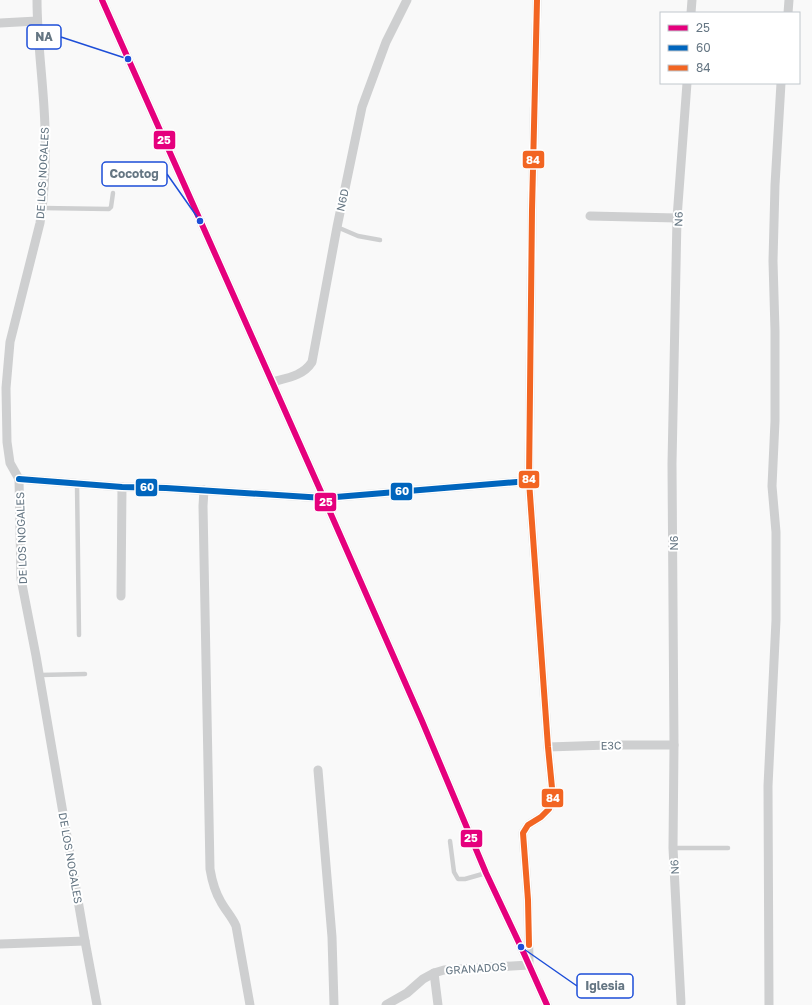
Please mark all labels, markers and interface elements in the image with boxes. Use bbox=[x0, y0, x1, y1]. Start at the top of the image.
legend bbox=[660, 12, 800, 84]
text: 25 bbox=[696, 20, 710, 35]
callout: NA bbox=[27, 25, 61, 49]
text: NA bbox=[35, 29, 53, 44]
text: 60 bbox=[696, 40, 711, 55]
text: 84 bbox=[696, 60, 711, 75]
street label: DE LOS NOGALES bbox=[33, 127, 51, 219]
line badge: 25 bbox=[153, 130, 176, 150]
text: 25 bbox=[157, 133, 171, 146]
line badge: 84 bbox=[522, 150, 545, 169]
text: 84 bbox=[526, 153, 540, 166]
callout: Cocotog bbox=[102, 162, 167, 186]
text: Cocotog bbox=[109, 166, 159, 181]
street label: N6D bbox=[333, 187, 351, 212]
street label: N6 bbox=[671, 211, 685, 227]
line badge: 84 bbox=[518, 470, 540, 489]
text: 84 bbox=[522, 472, 536, 485]
line badge: 60 bbox=[135, 478, 158, 497]
text: 60 bbox=[140, 480, 154, 493]
line badge: 60 bbox=[390, 482, 413, 501]
text: 60 bbox=[395, 484, 409, 497]
street label: DE LOS NOGALES bbox=[13, 492, 29, 584]
line badge: 25 bbox=[314, 492, 337, 512]
text: 25 bbox=[319, 495, 333, 508]
street label: N6 bbox=[667, 535, 680, 551]
street label: E3C bbox=[601, 738, 621, 752]
line badge: 84 bbox=[541, 788, 564, 808]
text: 84 bbox=[546, 791, 560, 804]
street label: DE LOS NOGALES bbox=[57, 811, 85, 905]
line badge: 25 bbox=[460, 829, 483, 848]
text: 25 bbox=[464, 831, 478, 844]
street label: N6 bbox=[667, 859, 681, 875]
street label: GRANADOS bbox=[445, 959, 507, 977]
callout: Iglesia bbox=[577, 974, 633, 998]
text: Iglesia bbox=[585, 978, 625, 993]

